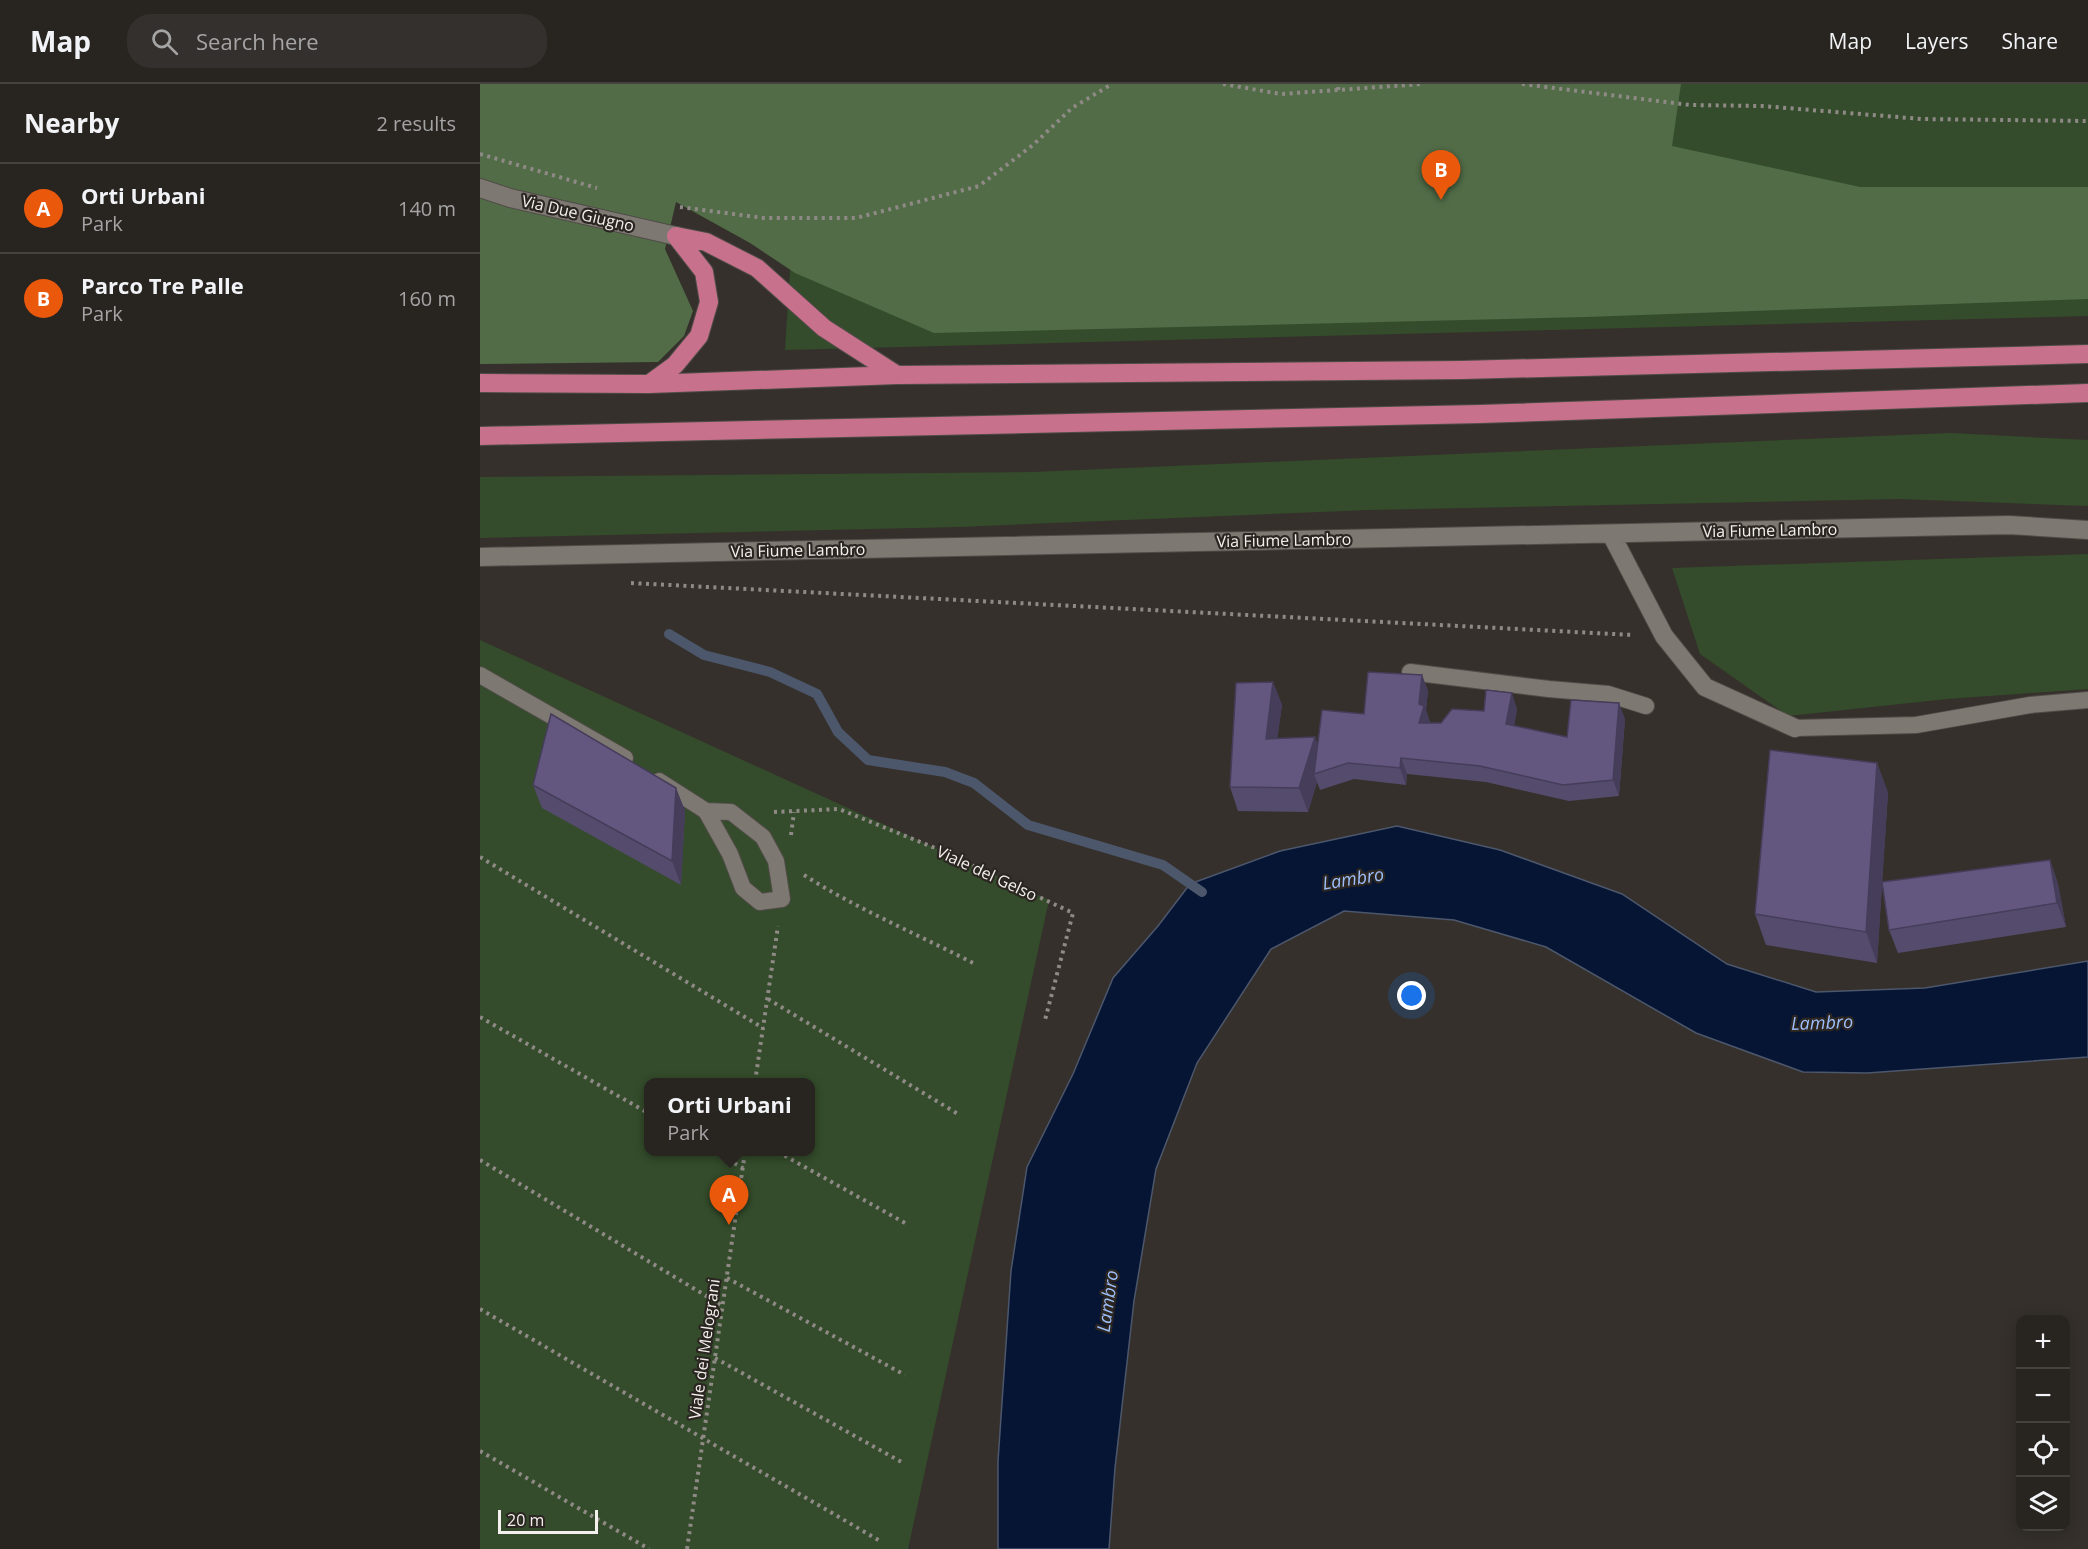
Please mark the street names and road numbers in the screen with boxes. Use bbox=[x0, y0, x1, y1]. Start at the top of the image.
street label: Via Due Giugno bbox=[520, 189, 636, 237]
street label: Via Fiume Lambro bbox=[1702, 518, 1838, 542]
street label: Via Fiume Lambro bbox=[1216, 528, 1352, 552]
street label: Via Fiume Lambro bbox=[730, 538, 866, 562]
street label: Viale del Gelso bbox=[933, 840, 1041, 906]
street label: Viale dei Melograni bbox=[683, 1277, 725, 1421]

